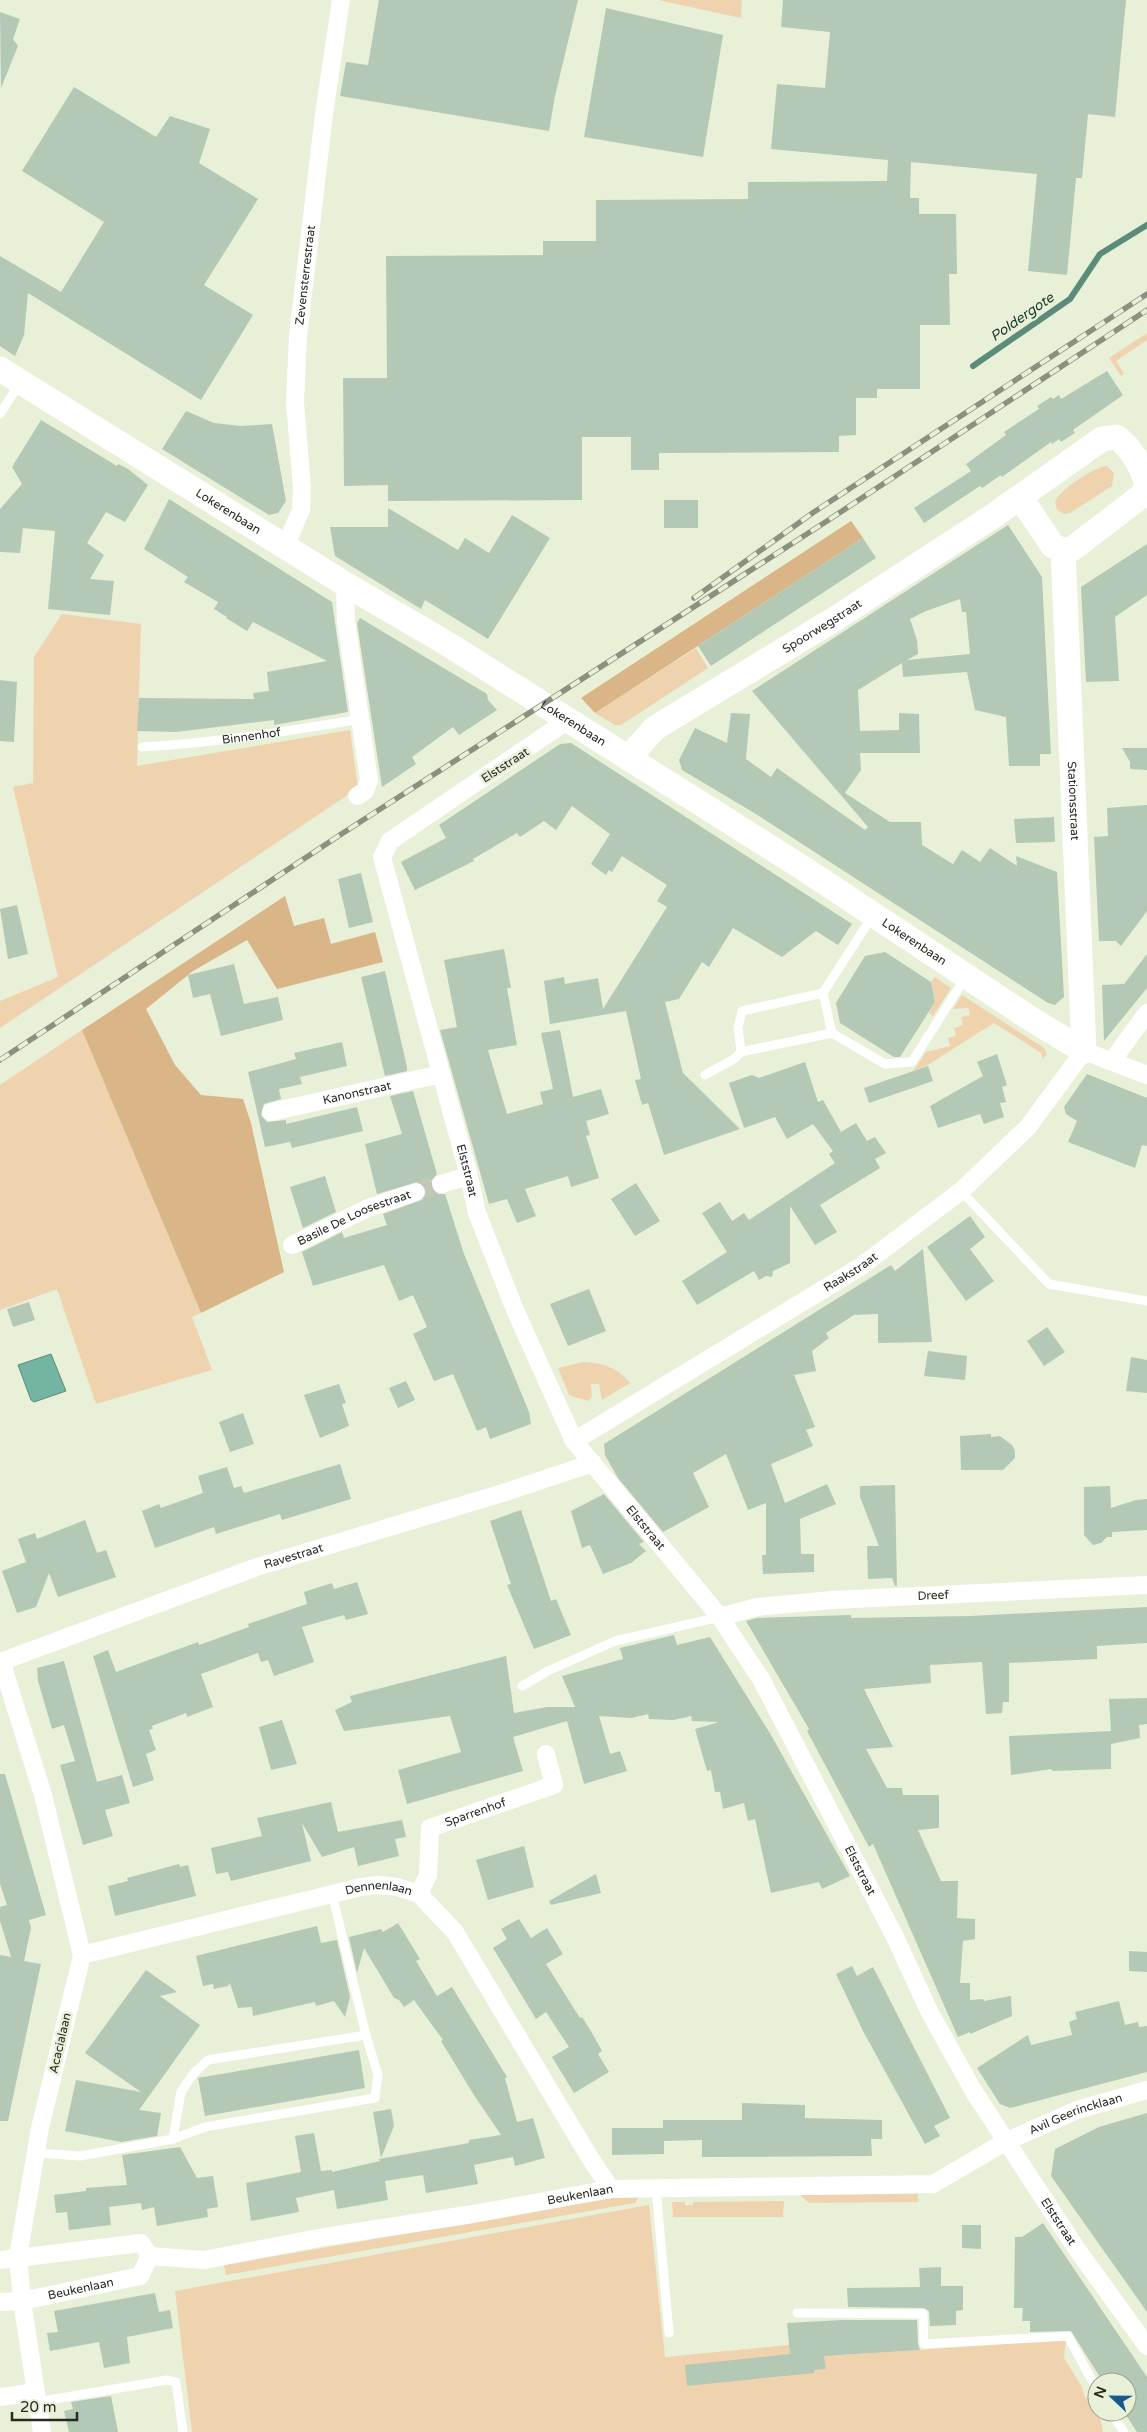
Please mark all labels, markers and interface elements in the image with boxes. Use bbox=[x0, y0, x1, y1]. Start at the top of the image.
street label: Zevensterrestraat bbox=[292, 224, 318, 326]
water label: Poldergote bbox=[987, 288, 1058, 345]
street label: Lokerenbaan bbox=[193, 486, 264, 537]
street label: Spoorwegstraat bbox=[780, 596, 865, 656]
street label: Lokerenbaan bbox=[538, 698, 609, 749]
street label: Binnenhof bbox=[221, 725, 282, 747]
street label: Elststraat bbox=[479, 744, 532, 786]
street label: Stationsstraat bbox=[1065, 761, 1082, 841]
street label: Lokerenbaan bbox=[879, 915, 949, 968]
street label: Kanonstraat bbox=[321, 1078, 393, 1107]
street label: Elststraat bbox=[454, 1143, 480, 1199]
street label: Basile De Loosestraat bbox=[295, 1187, 413, 1248]
street label: Raakstraat bbox=[821, 1249, 880, 1295]
street label: Elststraat bbox=[623, 1502, 669, 1553]
street label: Ravestraat bbox=[262, 1540, 325, 1572]
street label: Dreef bbox=[917, 1587, 950, 1603]
street label: Sparrenhof bbox=[443, 1795, 508, 1829]
street label: Elststraat bbox=[842, 1843, 879, 1898]
street label: Dennenlaan bbox=[344, 1878, 414, 1898]
street label: Acacialaan bbox=[46, 2011, 74, 2075]
street label: Avil Geerincklaan bbox=[1027, 2090, 1124, 2137]
street label: Beukenlaan bbox=[546, 2182, 614, 2207]
street label: Elststraat bbox=[1038, 2195, 1079, 2248]
street label: Beukenlaan bbox=[47, 2275, 115, 2302]
north arrow bbox=[1087, 2372, 1137, 2422]
text: N bbox=[1090, 2384, 1110, 2401]
scale bar bbox=[12, 2390, 78, 2422]
text: 20 m bbox=[20, 2398, 57, 2416]

